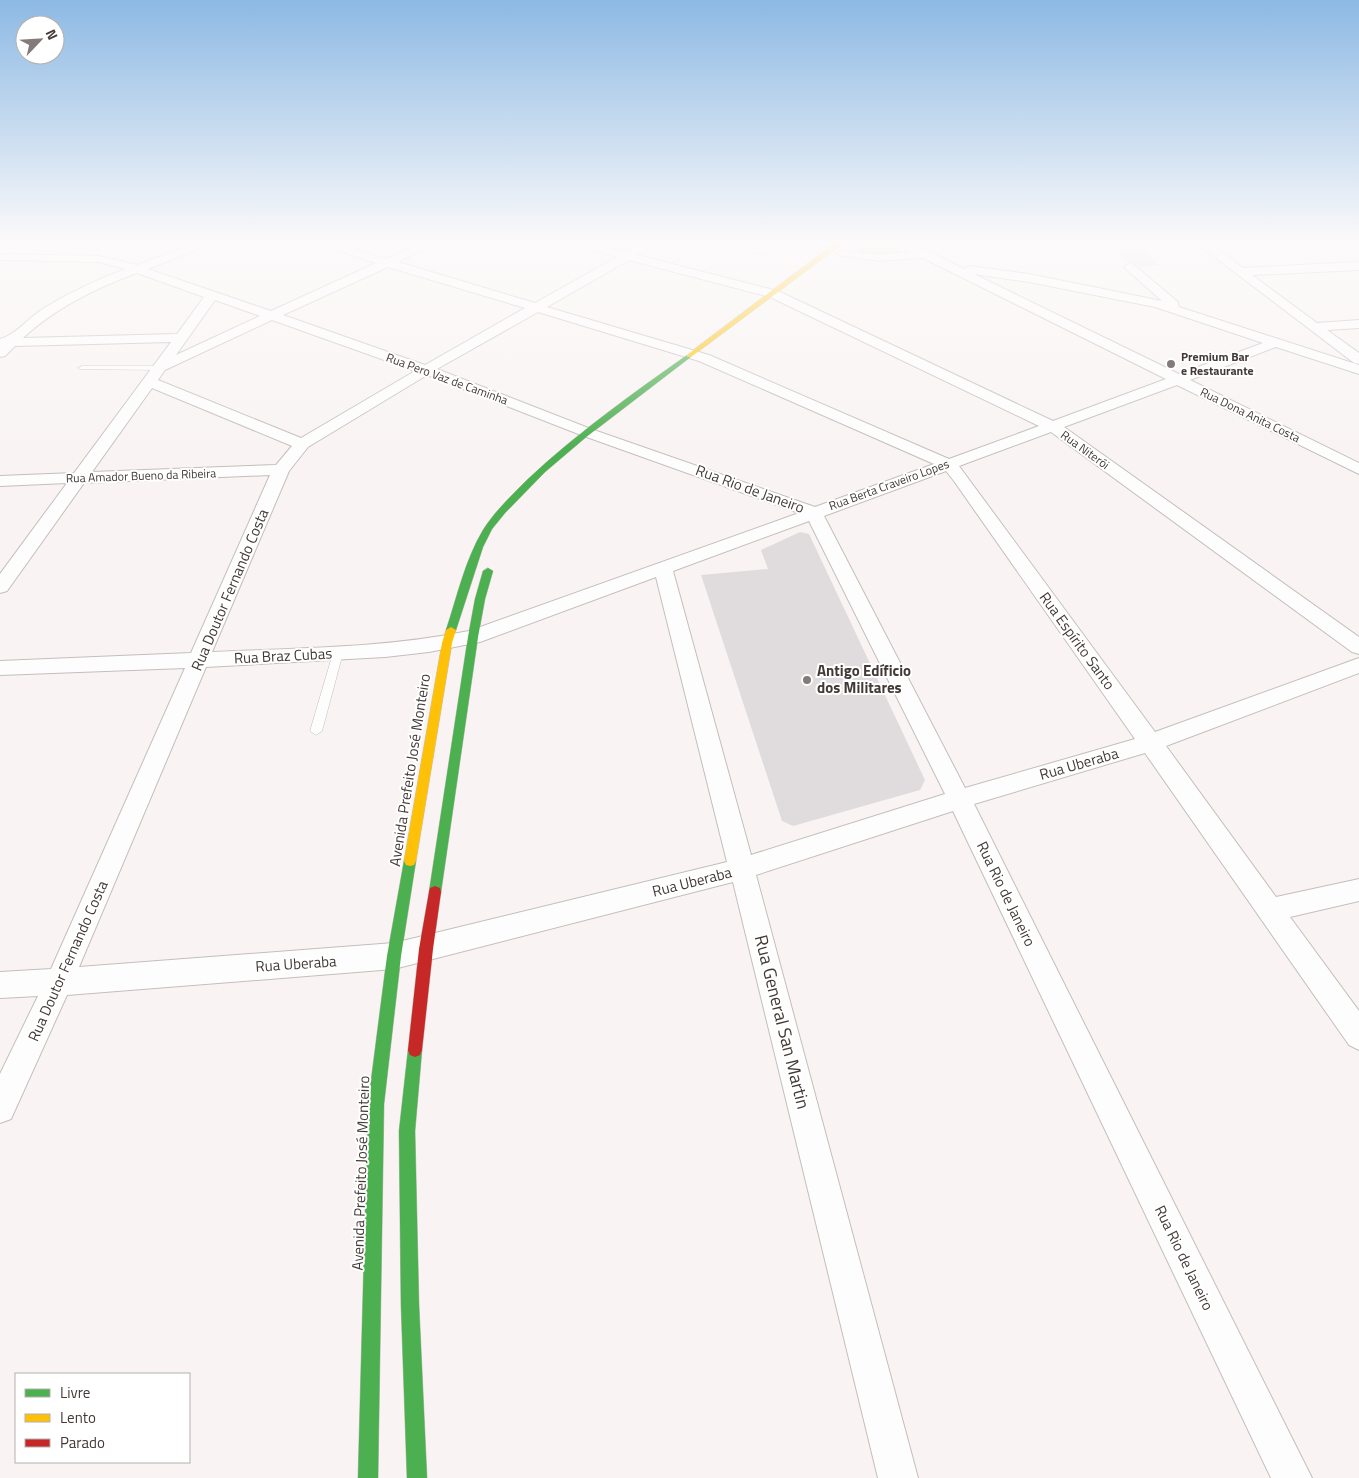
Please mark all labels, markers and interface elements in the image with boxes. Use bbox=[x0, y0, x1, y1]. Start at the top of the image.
north arrow bbox=[15, 15, 65, 65]
text: N bbox=[41, 25, 64, 43]
place label: Premium Bar e Restaurante bbox=[1181, 347, 1254, 380]
street label: Rua Pero Vaz de Caminha bbox=[384, 348, 511, 409]
marker: Premium Bar e Restaurante bbox=[1165, 358, 1177, 370]
street label: Rua Dona Anita Costa bbox=[1197, 382, 1303, 447]
street label: Rua Niterói bbox=[1057, 425, 1114, 474]
street label: Rua Berta Craveiro Lopes bbox=[826, 454, 952, 515]
street label: Rua Rio de Janeiro bbox=[693, 458, 808, 519]
street label: Rua Amador Bueno da Ribeira bbox=[65, 463, 217, 488]
street label: Rua Doutor Fernando Costa bbox=[185, 505, 274, 674]
street label: Rua Espírito Santo bbox=[1034, 587, 1121, 695]
street label: Rua Braz Cubas bbox=[233, 641, 333, 670]
place label: Antigo Edíficio dos Militares bbox=[817, 659, 911, 699]
street label: Avenida Prefeito José Monteiro bbox=[383, 672, 436, 868]
marker: Antigo Edíficio dos Militares bbox=[801, 674, 813, 686]
street label: Rua Uberaba bbox=[1037, 741, 1122, 786]
street label: Rua Rio de Janeiro bbox=[971, 837, 1042, 950]
street label: Rua Uberaba bbox=[650, 860, 735, 902]
street label: Rua Doutor Fernando Costa bbox=[22, 876, 114, 1045]
street label: Rua General San Martin bbox=[748, 932, 817, 1112]
street label: Rua Uberaba bbox=[255, 949, 338, 978]
street label: Avenida Prefeito José Monteiro bbox=[346, 1075, 375, 1271]
street label: Rua Rio de Janeiro bbox=[1149, 1201, 1220, 1314]
legend bbox=[15, 1373, 190, 1463]
text: Livre bbox=[60, 1381, 90, 1404]
text: Lento bbox=[60, 1406, 96, 1429]
text: Parado bbox=[60, 1431, 105, 1454]

